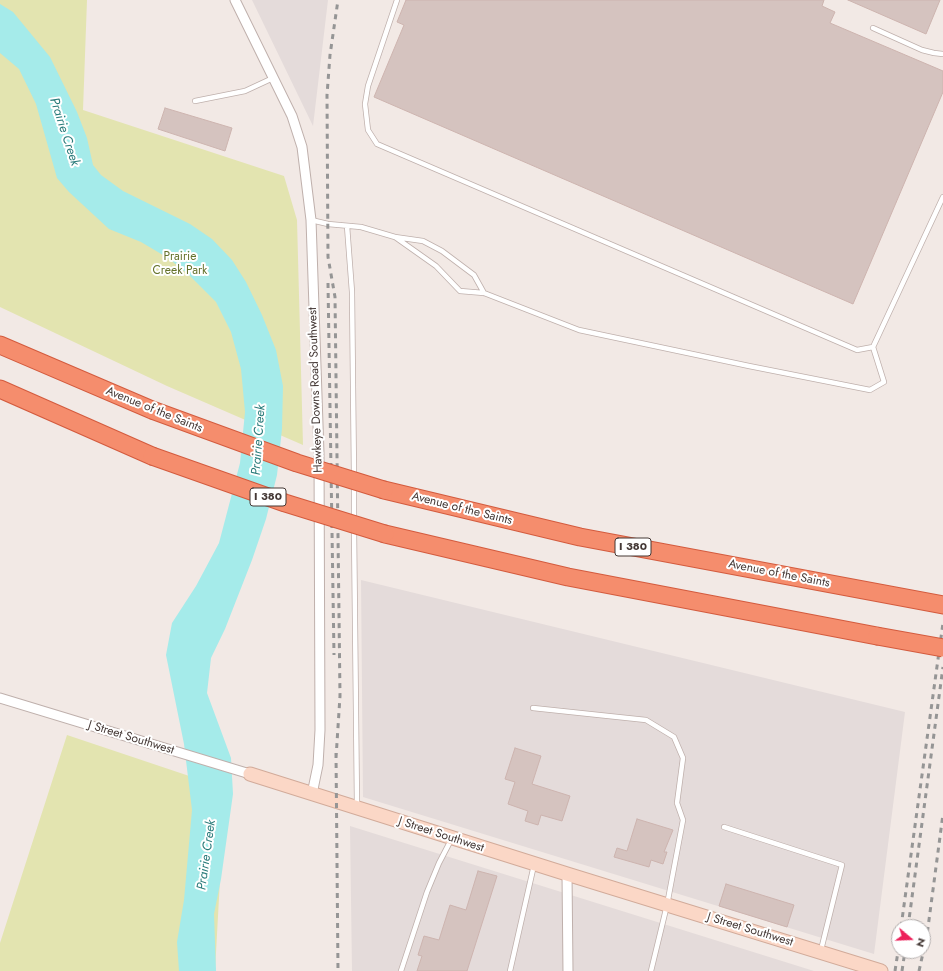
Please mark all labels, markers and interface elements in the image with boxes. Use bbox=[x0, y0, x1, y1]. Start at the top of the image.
water label: Prairie Creek bbox=[46, 96, 82, 168]
park label: Prairie Creek Park bbox=[153, 250, 207, 278]
street label: Hawkeye Downs Road Southwest bbox=[306, 307, 326, 473]
street label: Avenue of the Saints bbox=[104, 384, 204, 436]
water label: Prairie Creek bbox=[249, 404, 269, 476]
road number: I 380 bbox=[250, 488, 286, 506]
street label: Avenue of the Saints bbox=[410, 490, 514, 528]
road number: I 380 bbox=[615, 538, 651, 556]
street label: Avenue of the Saints bbox=[727, 557, 831, 591]
street label: J Street Southwest bbox=[86, 718, 176, 758]
street label: J Street Southwest bbox=[396, 814, 486, 856]
water label: Prairie Creek bbox=[194, 819, 220, 891]
street label: J Street Southwest bbox=[705, 910, 795, 950]
north arrow bbox=[891, 919, 931, 959]
text: N bbox=[912, 936, 930, 949]

